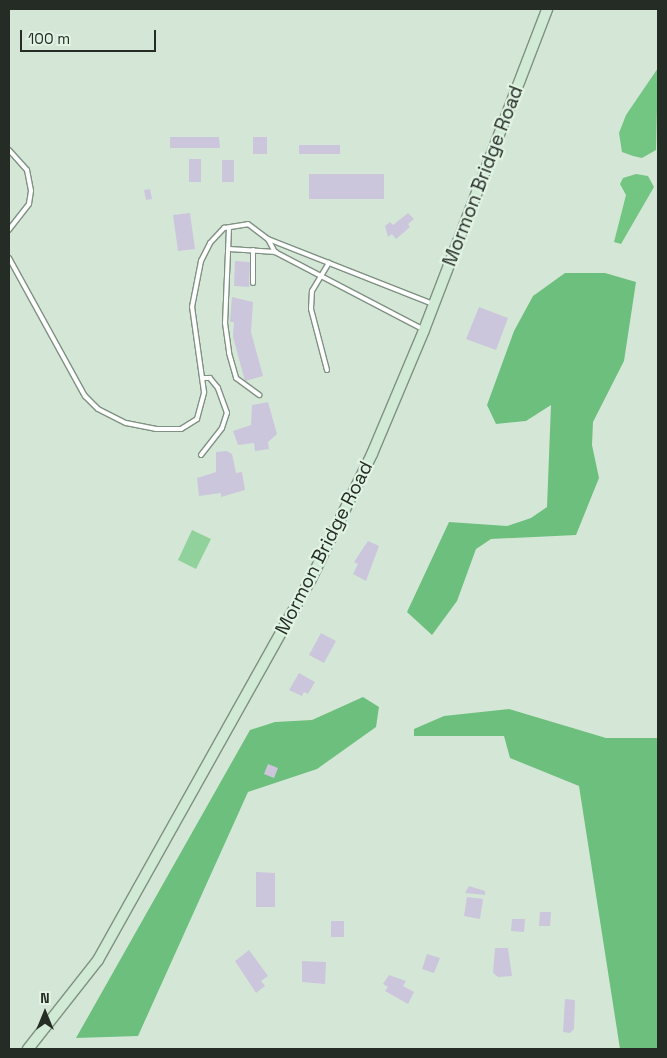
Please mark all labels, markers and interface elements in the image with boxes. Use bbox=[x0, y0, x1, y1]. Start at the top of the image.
scale bar bbox=[22, 20, 159, 52]
text: 100 m bbox=[28, 29, 70, 48]
street label: Mormon Bridge Road bbox=[438, 83, 528, 269]
street label: Mormon Bridge Road bbox=[270, 457, 378, 639]
north arrow bbox=[20, 988, 70, 1038]
text: N bbox=[40, 989, 50, 1007]

